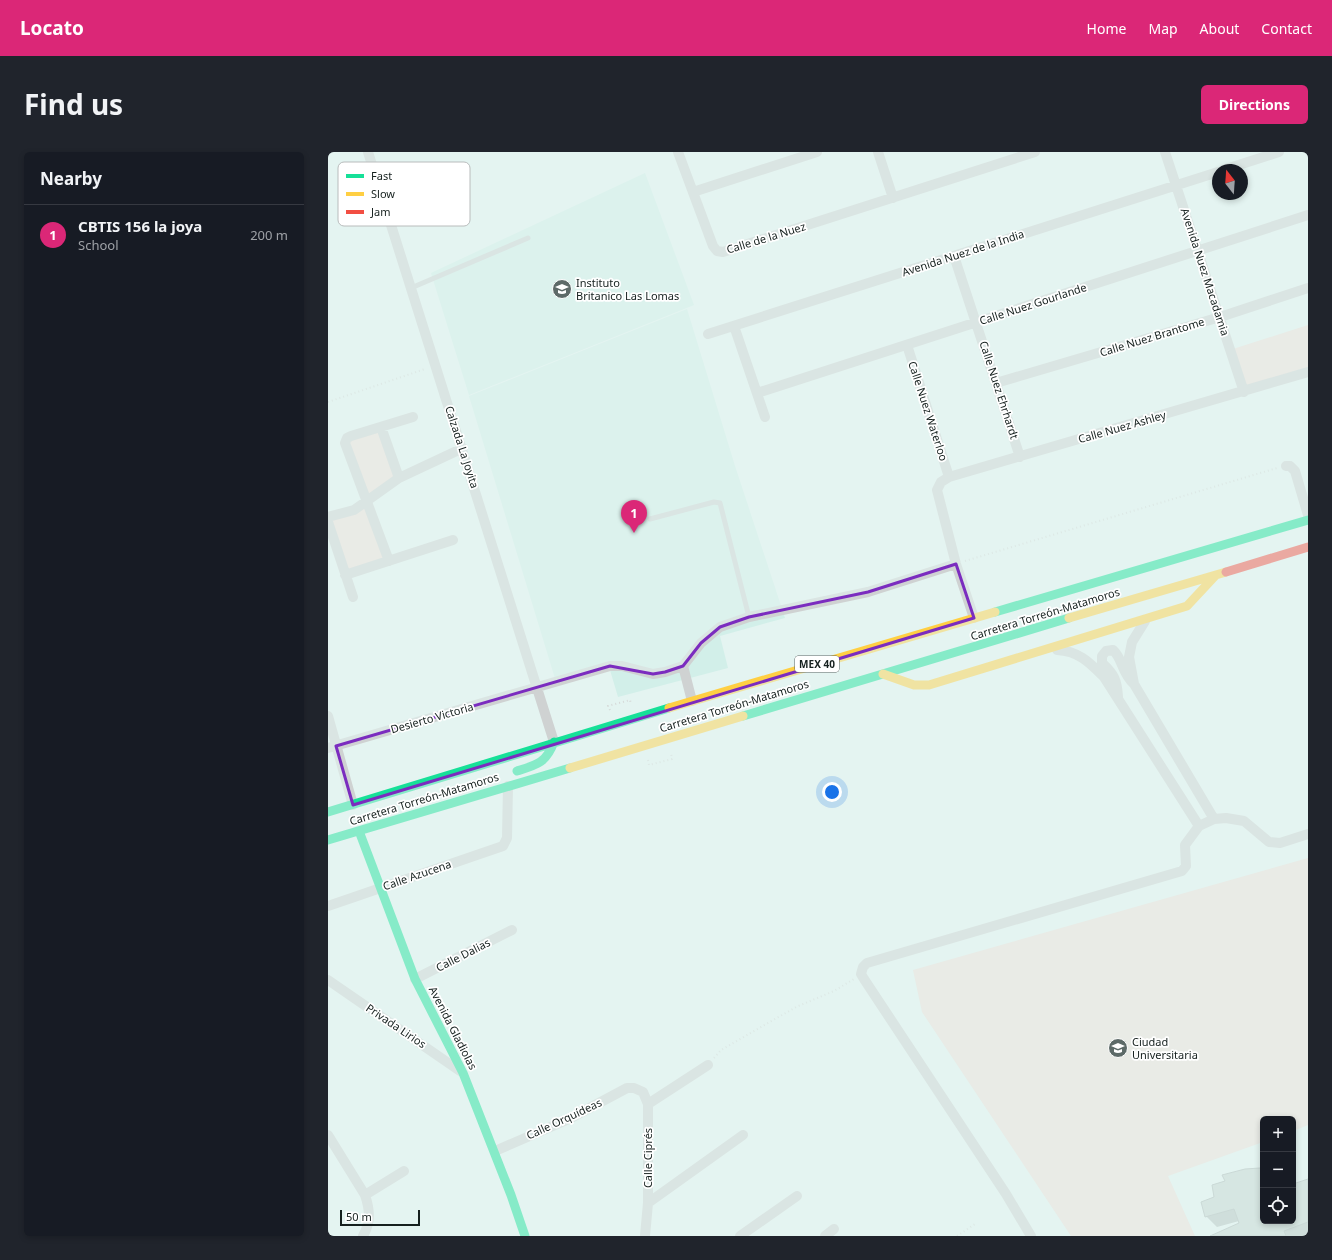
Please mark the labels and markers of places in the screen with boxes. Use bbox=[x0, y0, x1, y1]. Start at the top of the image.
place label: Instituto Britanico Las Lomas bbox=[576, 275, 679, 303]
school or university icon: Instituto Britanico Las Lomas bbox=[551, 278, 573, 300]
pin: 1 bbox=[621, 500, 647, 533]
place label: Ciudad Universitaria bbox=[1132, 1034, 1198, 1062]
school or university icon: Ciudad Universitaria bbox=[1107, 1037, 1129, 1059]

